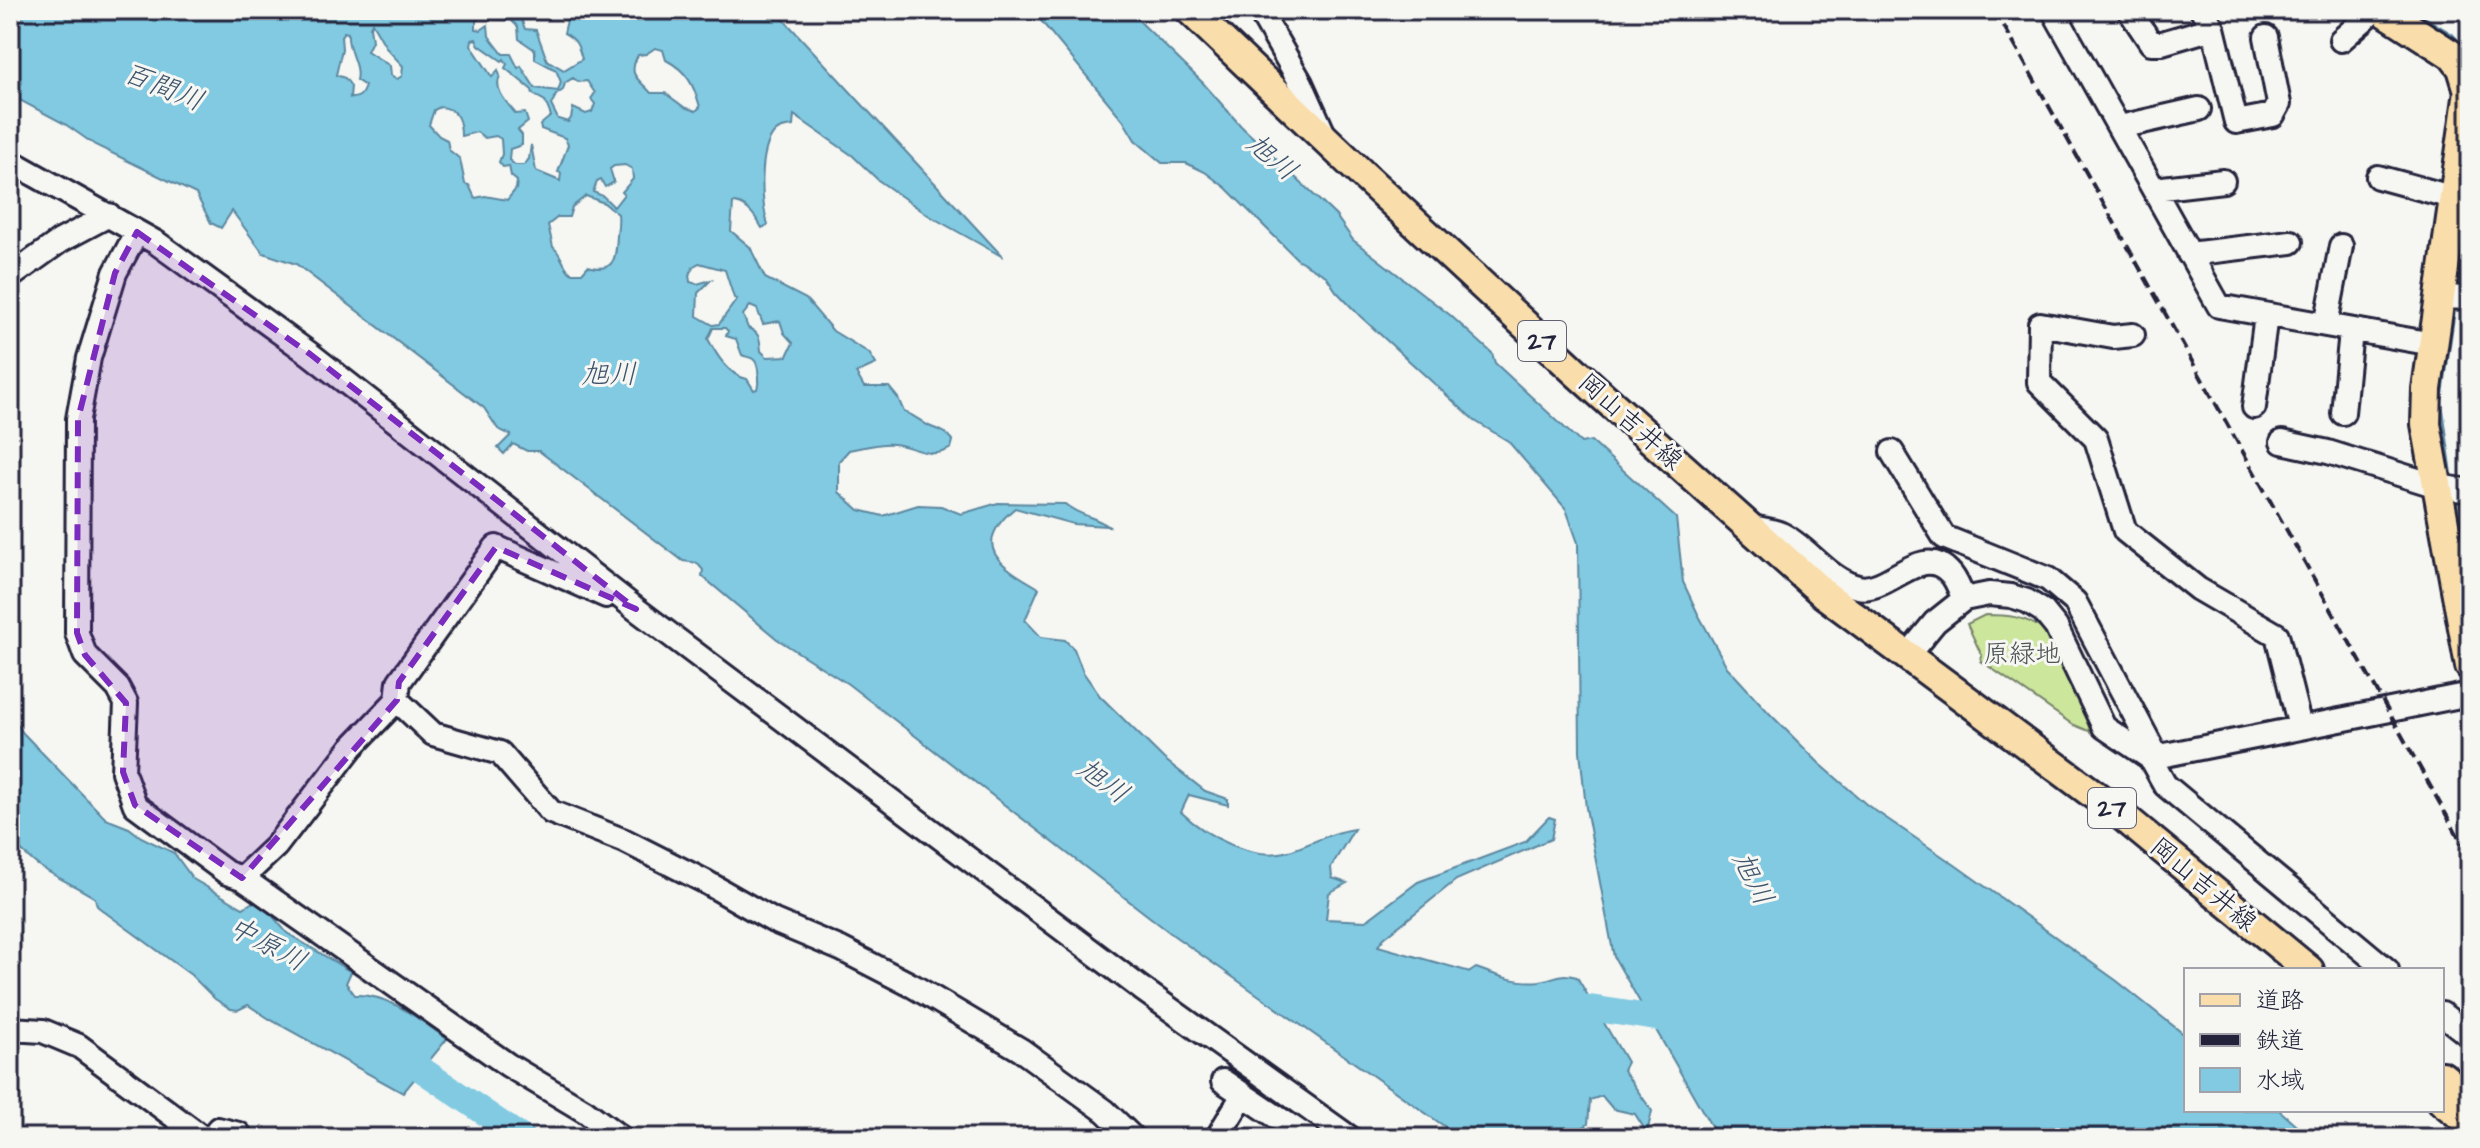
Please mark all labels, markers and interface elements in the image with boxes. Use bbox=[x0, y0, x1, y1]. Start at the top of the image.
water label: 百間川 bbox=[117, 54, 210, 121]
water label: 旭川 bbox=[1238, 124, 1306, 190]
road number: 27 bbox=[1518, 321, 1566, 361]
water label: 旭川 bbox=[581, 355, 637, 394]
street label: 岡山吉井線 bbox=[1570, 365, 1691, 479]
park label: 原緑地 bbox=[1983, 636, 2061, 672]
water label: 旭川 bbox=[1069, 749, 1137, 813]
road number: 27 bbox=[2088, 788, 2136, 828]
street label: 岡山吉井線 bbox=[2142, 829, 2265, 940]
water label: 旭川 bbox=[1723, 845, 1783, 912]
water label: 中原川 bbox=[221, 907, 314, 981]
legend bbox=[2184, 968, 2444, 1112]
text: 道路 bbox=[2256, 984, 2304, 1018]
text: 鉄道 bbox=[2256, 1024, 2304, 1058]
text: 水域 bbox=[2256, 1064, 2304, 1098]

